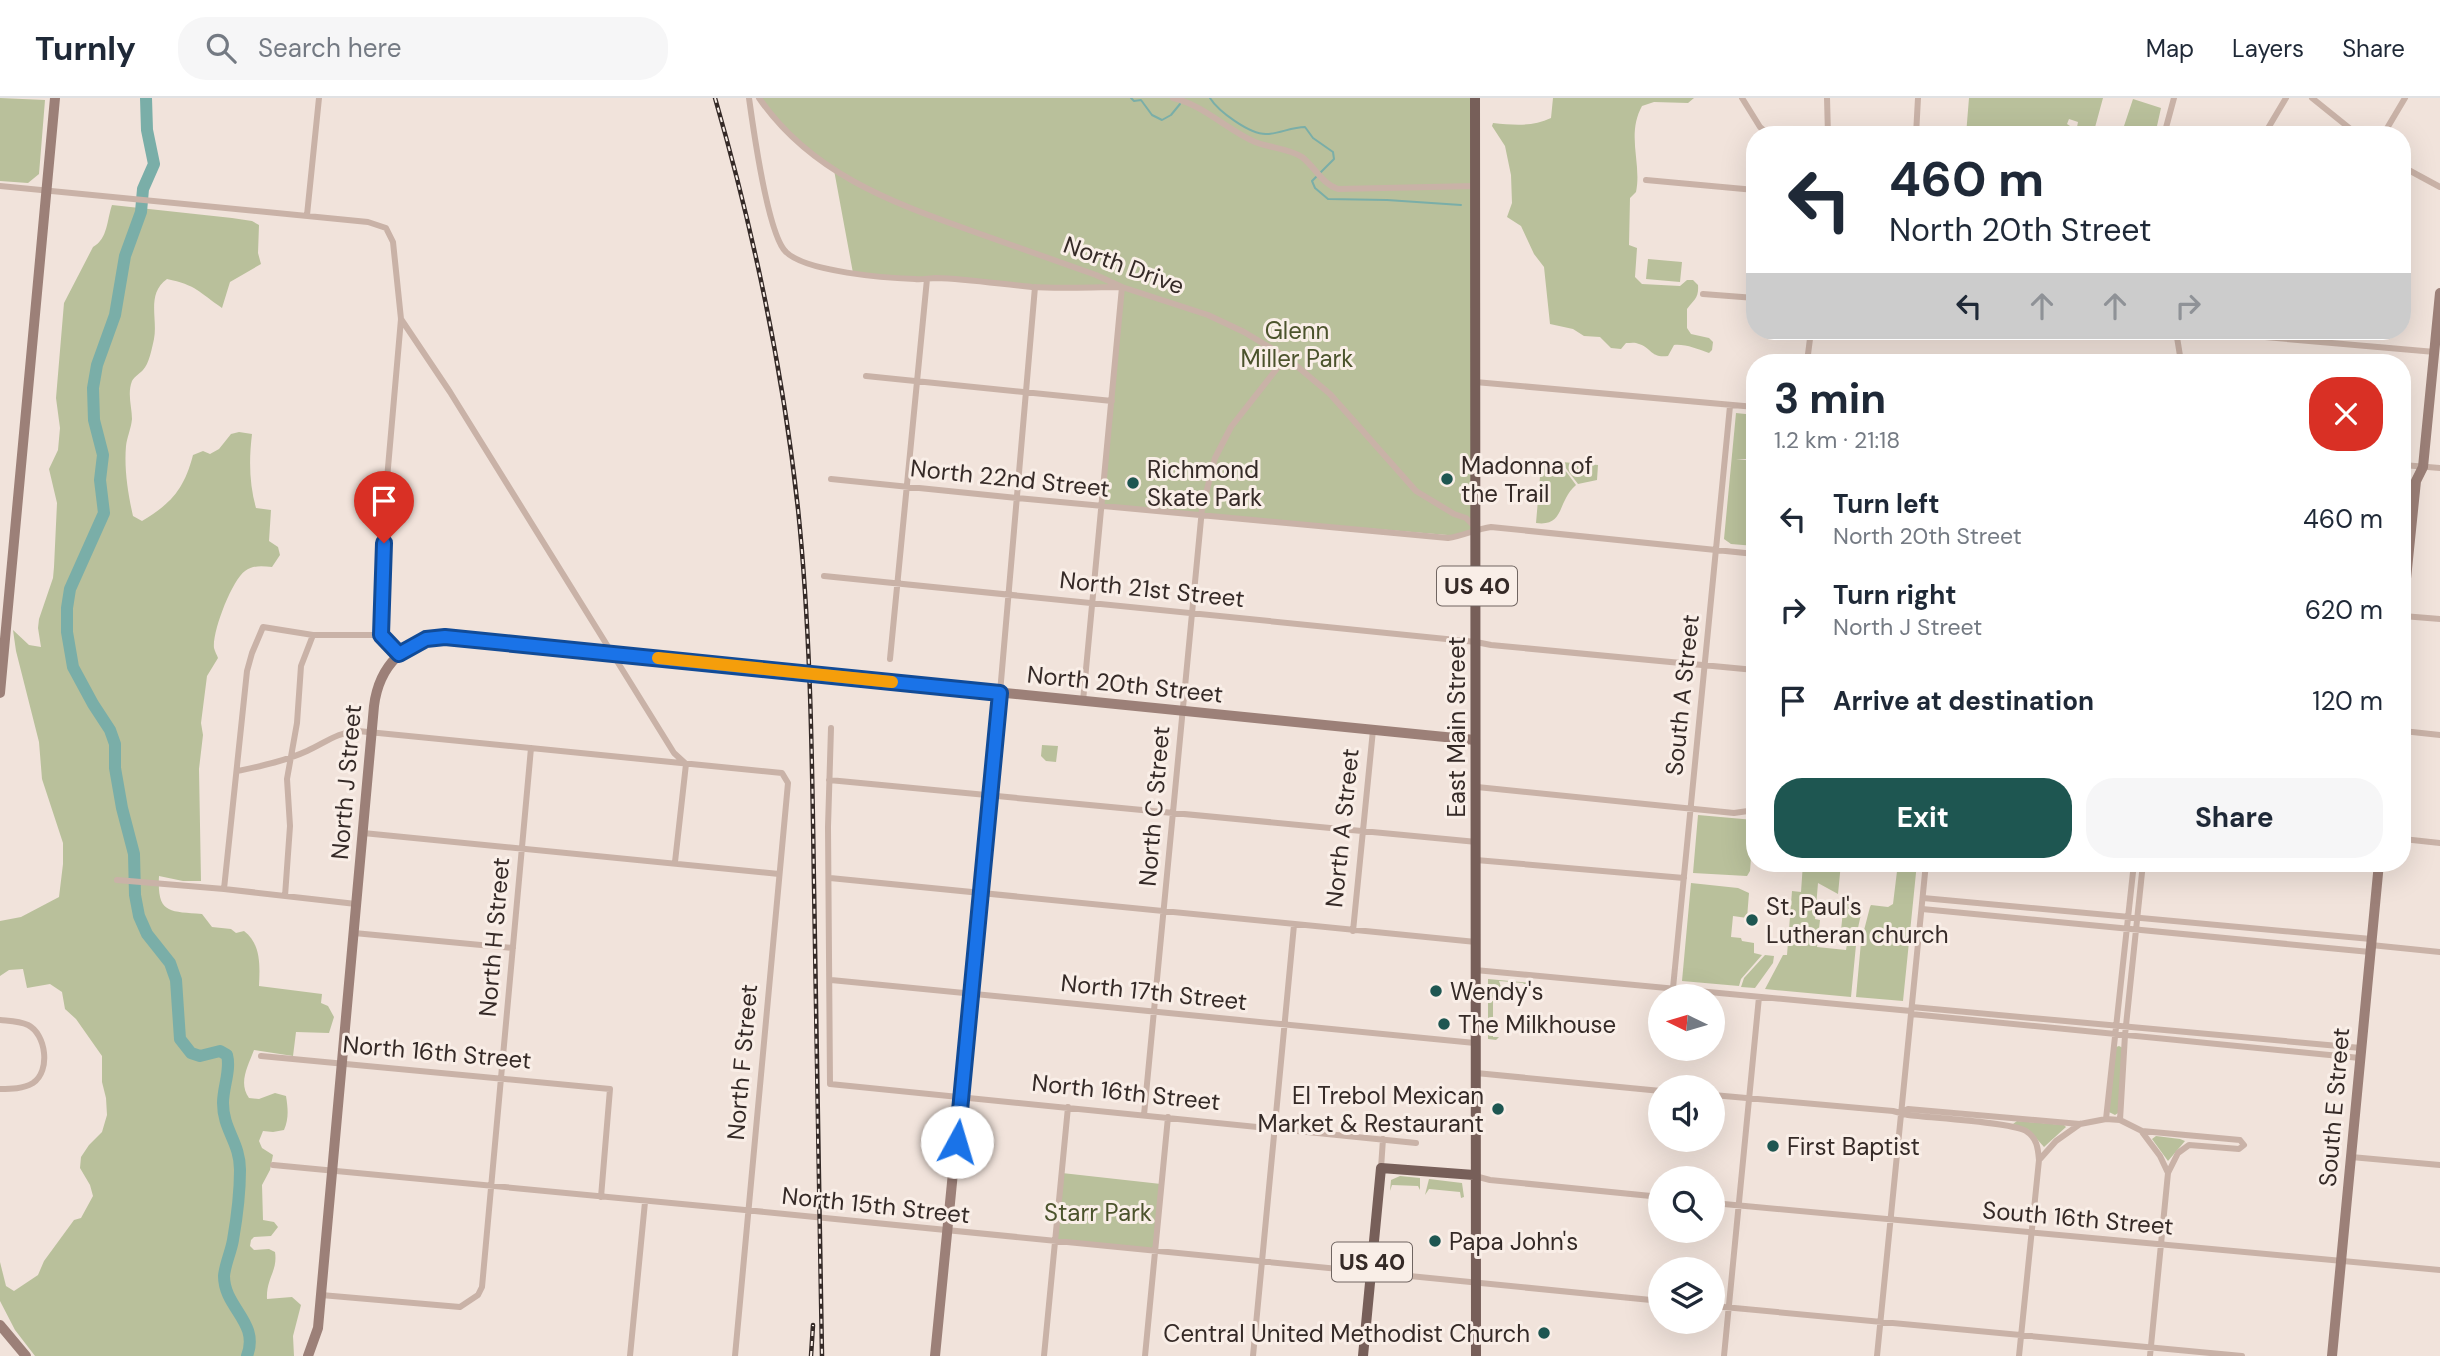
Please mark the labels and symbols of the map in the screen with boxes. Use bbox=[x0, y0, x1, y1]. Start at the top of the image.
street label: North Drive bbox=[1059, 229, 1189, 301]
park label: Glenn Miller Park bbox=[1241, 315, 1353, 374]
place label: Madonna of the Trail bbox=[1461, 450, 1593, 509]
street label: North 22nd Street bbox=[909, 452, 1111, 504]
place label: Richmond Skate Park bbox=[1147, 454, 1262, 513]
pin bbox=[354, 471, 414, 543]
marker: Madonna of the Trail bbox=[1439, 471, 1455, 487]
marker: Richmond Skate Park bbox=[1125, 475, 1141, 491]
street label: North 21st Street bbox=[1058, 564, 1246, 614]
road number: US 40 bbox=[1437, 566, 1517, 606]
street label: South A Street bbox=[1658, 613, 1706, 777]
street label: East Main Street bbox=[1441, 636, 1472, 818]
street label: North 20th Street bbox=[1025, 658, 1225, 710]
street label: North J Street bbox=[324, 703, 368, 861]
street label: North C Street bbox=[1132, 725, 1176, 887]
street label: North A Street bbox=[1318, 747, 1366, 909]
street label: North H Street bbox=[472, 856, 516, 1018]
place label: St. Paul's Lutheran church bbox=[1766, 891, 1949, 950]
marker: St. Paul's Lutheran church bbox=[1744, 912, 1760, 928]
street label: North 17th Street bbox=[1059, 967, 1249, 1017]
place label: Wendy's bbox=[1450, 976, 1544, 1007]
street label: North F Street bbox=[720, 983, 764, 1141]
marker: Wendy's bbox=[1428, 983, 1444, 999]
north arrow bbox=[1648, 984, 1726, 1060]
place label: The Milkhouse bbox=[1458, 1009, 1616, 1040]
marker: The Milkhouse bbox=[1436, 1016, 1452, 1032]
street label: South E Street bbox=[2312, 1026, 2356, 1188]
street label: North 16th Street bbox=[341, 1028, 533, 1076]
street label: North 16th Street bbox=[1030, 1067, 1222, 1117]
place label: El Trebol Mexican Market & Restaurant bbox=[1258, 1080, 1484, 1139]
marker: El Trebol Mexican Market & Restaurant bbox=[1490, 1101, 1506, 1117]
position arrow bbox=[920, 1105, 994, 1179]
place label: First Baptist bbox=[1787, 1131, 1920, 1162]
marker: First Baptist bbox=[1765, 1138, 1781, 1154]
street label: North 15th Street bbox=[780, 1180, 972, 1230]
street label: South 16th Street bbox=[1981, 1194, 2175, 1242]
park label: Starr Park bbox=[1044, 1197, 1152, 1228]
place label: Papa John's bbox=[1449, 1226, 1578, 1257]
marker: Papa John's bbox=[1427, 1233, 1443, 1249]
road number: US 40 bbox=[1332, 1242, 1412, 1282]
place label: Central United Methodist Church bbox=[1163, 1318, 1530, 1349]
marker: Central United Methodist Church bbox=[1536, 1325, 1552, 1341]

